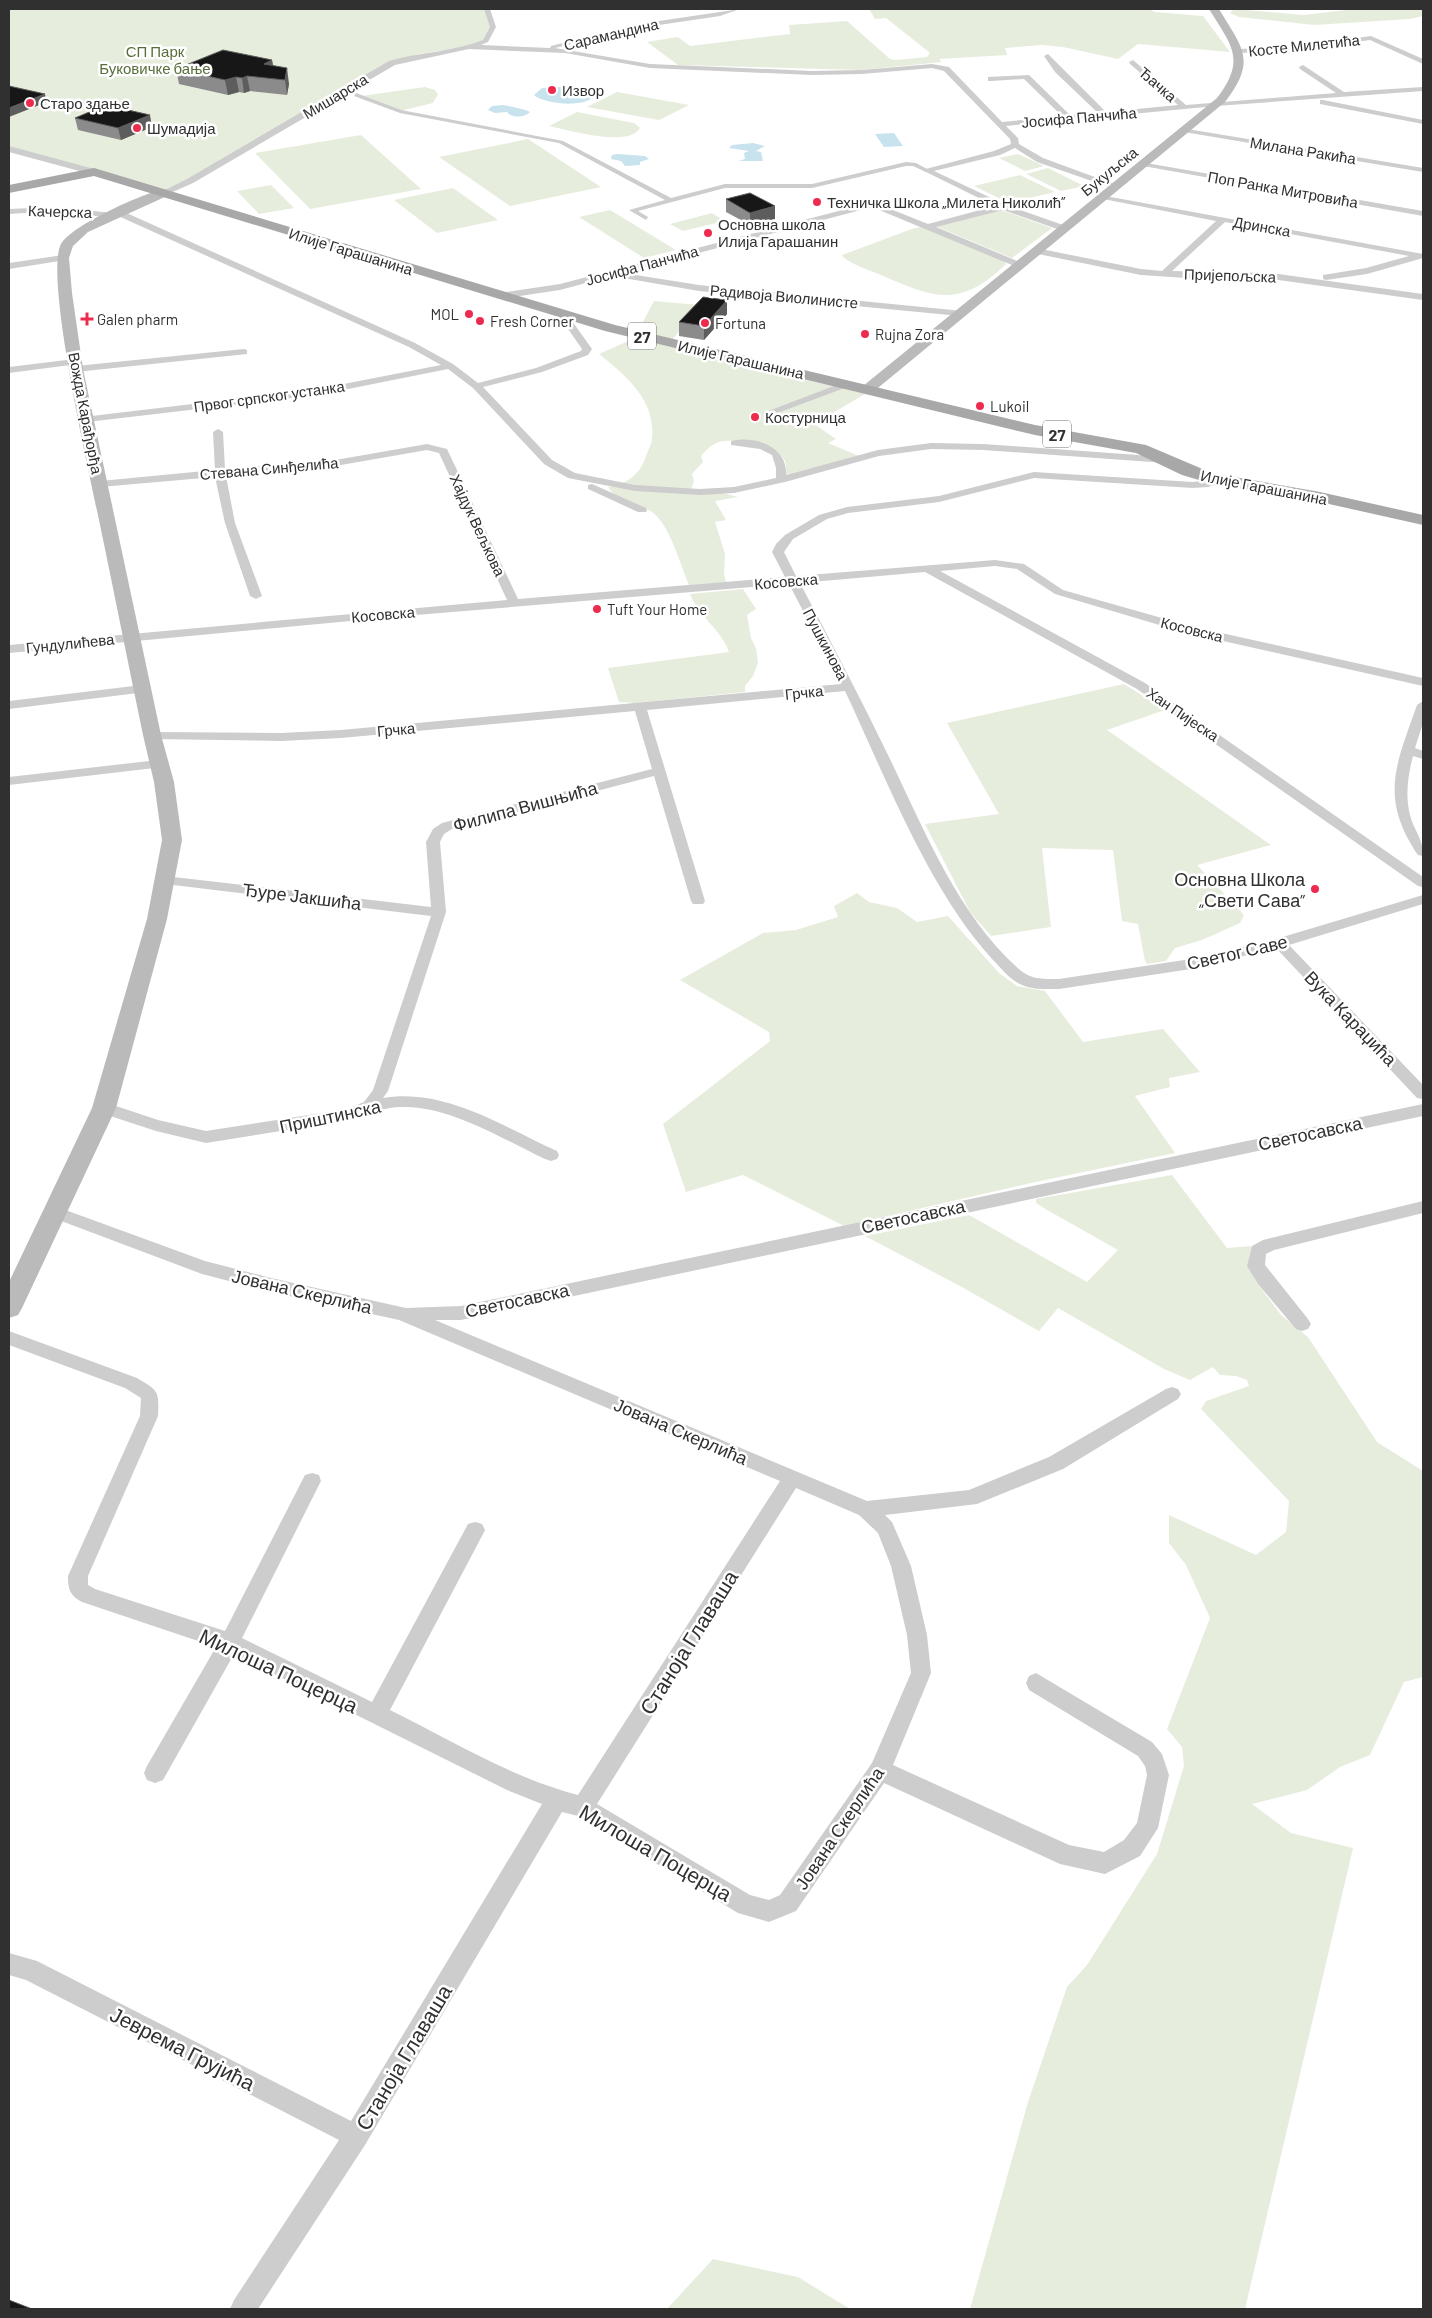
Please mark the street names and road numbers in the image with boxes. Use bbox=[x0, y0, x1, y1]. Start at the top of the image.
street label: Сарамандина bbox=[562, 14, 661, 54]
street label: Косте Милетића bbox=[1247, 30, 1361, 60]
street label: Ђачка bbox=[1135, 63, 1181, 106]
street label: Мишарска bbox=[299, 69, 371, 122]
street label: Јосифа Панчића bbox=[1021, 103, 1138, 131]
street label: Милана Ракића bbox=[1249, 133, 1358, 167]
street label: Букуљска bbox=[1077, 142, 1141, 199]
street label: Поп Ранка Митровића bbox=[1207, 167, 1360, 211]
street label: Качерска bbox=[28, 201, 93, 221]
street label: Дринска bbox=[1232, 212, 1293, 240]
street label: Илије Гарашанина bbox=[287, 224, 416, 279]
street label: Јосифа Панчића bbox=[584, 241, 701, 289]
street label: Пријепољска bbox=[1184, 264, 1277, 286]
street label: Радивоја Виолинисте bbox=[709, 281, 859, 311]
road number: 27 bbox=[628, 322, 656, 350]
street label: Илије Гарашанина bbox=[676, 336, 806, 382]
street label: Вожда Карађорђа bbox=[65, 351, 107, 476]
street label: Првог српског устанка bbox=[192, 376, 346, 415]
road number: 27 bbox=[1043, 420, 1071, 448]
street label: Стевана Синђелића bbox=[199, 453, 340, 483]
street label: Илије Гарашанина bbox=[1199, 466, 1329, 508]
street label: Хајдук Вељкова bbox=[446, 471, 510, 580]
street label: Косовска bbox=[754, 569, 819, 593]
street label: Косовска bbox=[351, 602, 416, 626]
street label: Пушкинова bbox=[800, 605, 853, 683]
street label: Косовска bbox=[1159, 613, 1226, 646]
street label: Гундулићева bbox=[25, 629, 116, 657]
street label: Грчка bbox=[784, 681, 825, 703]
street label: Хан Пијеска bbox=[1143, 683, 1223, 745]
street label: Грчка bbox=[376, 718, 417, 740]
street label: Филипа Вишњића bbox=[450, 776, 601, 836]
street label: Ђуре Јакшића bbox=[241, 878, 364, 914]
street label: Светог Саве bbox=[1185, 930, 1289, 974]
street label: Вука Караџића bbox=[1300, 966, 1402, 1071]
street label: Приштинска bbox=[277, 1094, 384, 1137]
street label: Светосавска bbox=[1256, 1111, 1365, 1155]
street label: Светосавска bbox=[859, 1194, 968, 1238]
street label: Јована Скерлића bbox=[230, 1264, 375, 1318]
street label: Светосавска bbox=[463, 1278, 572, 1322]
street label: Јована Скерлића bbox=[611, 1393, 752, 1469]
street label: Станоја Главаша bbox=[634, 1565, 743, 1719]
street label: Милоша Поцерца bbox=[196, 1622, 362, 1718]
street label: Јована Скерлића bbox=[790, 1762, 889, 1893]
street label: Милоша Поцерца bbox=[575, 1798, 737, 1906]
street label: Станоја Главаша bbox=[350, 1979, 456, 2134]
street label: Јеврема Грујића bbox=[107, 2001, 260, 2095]

